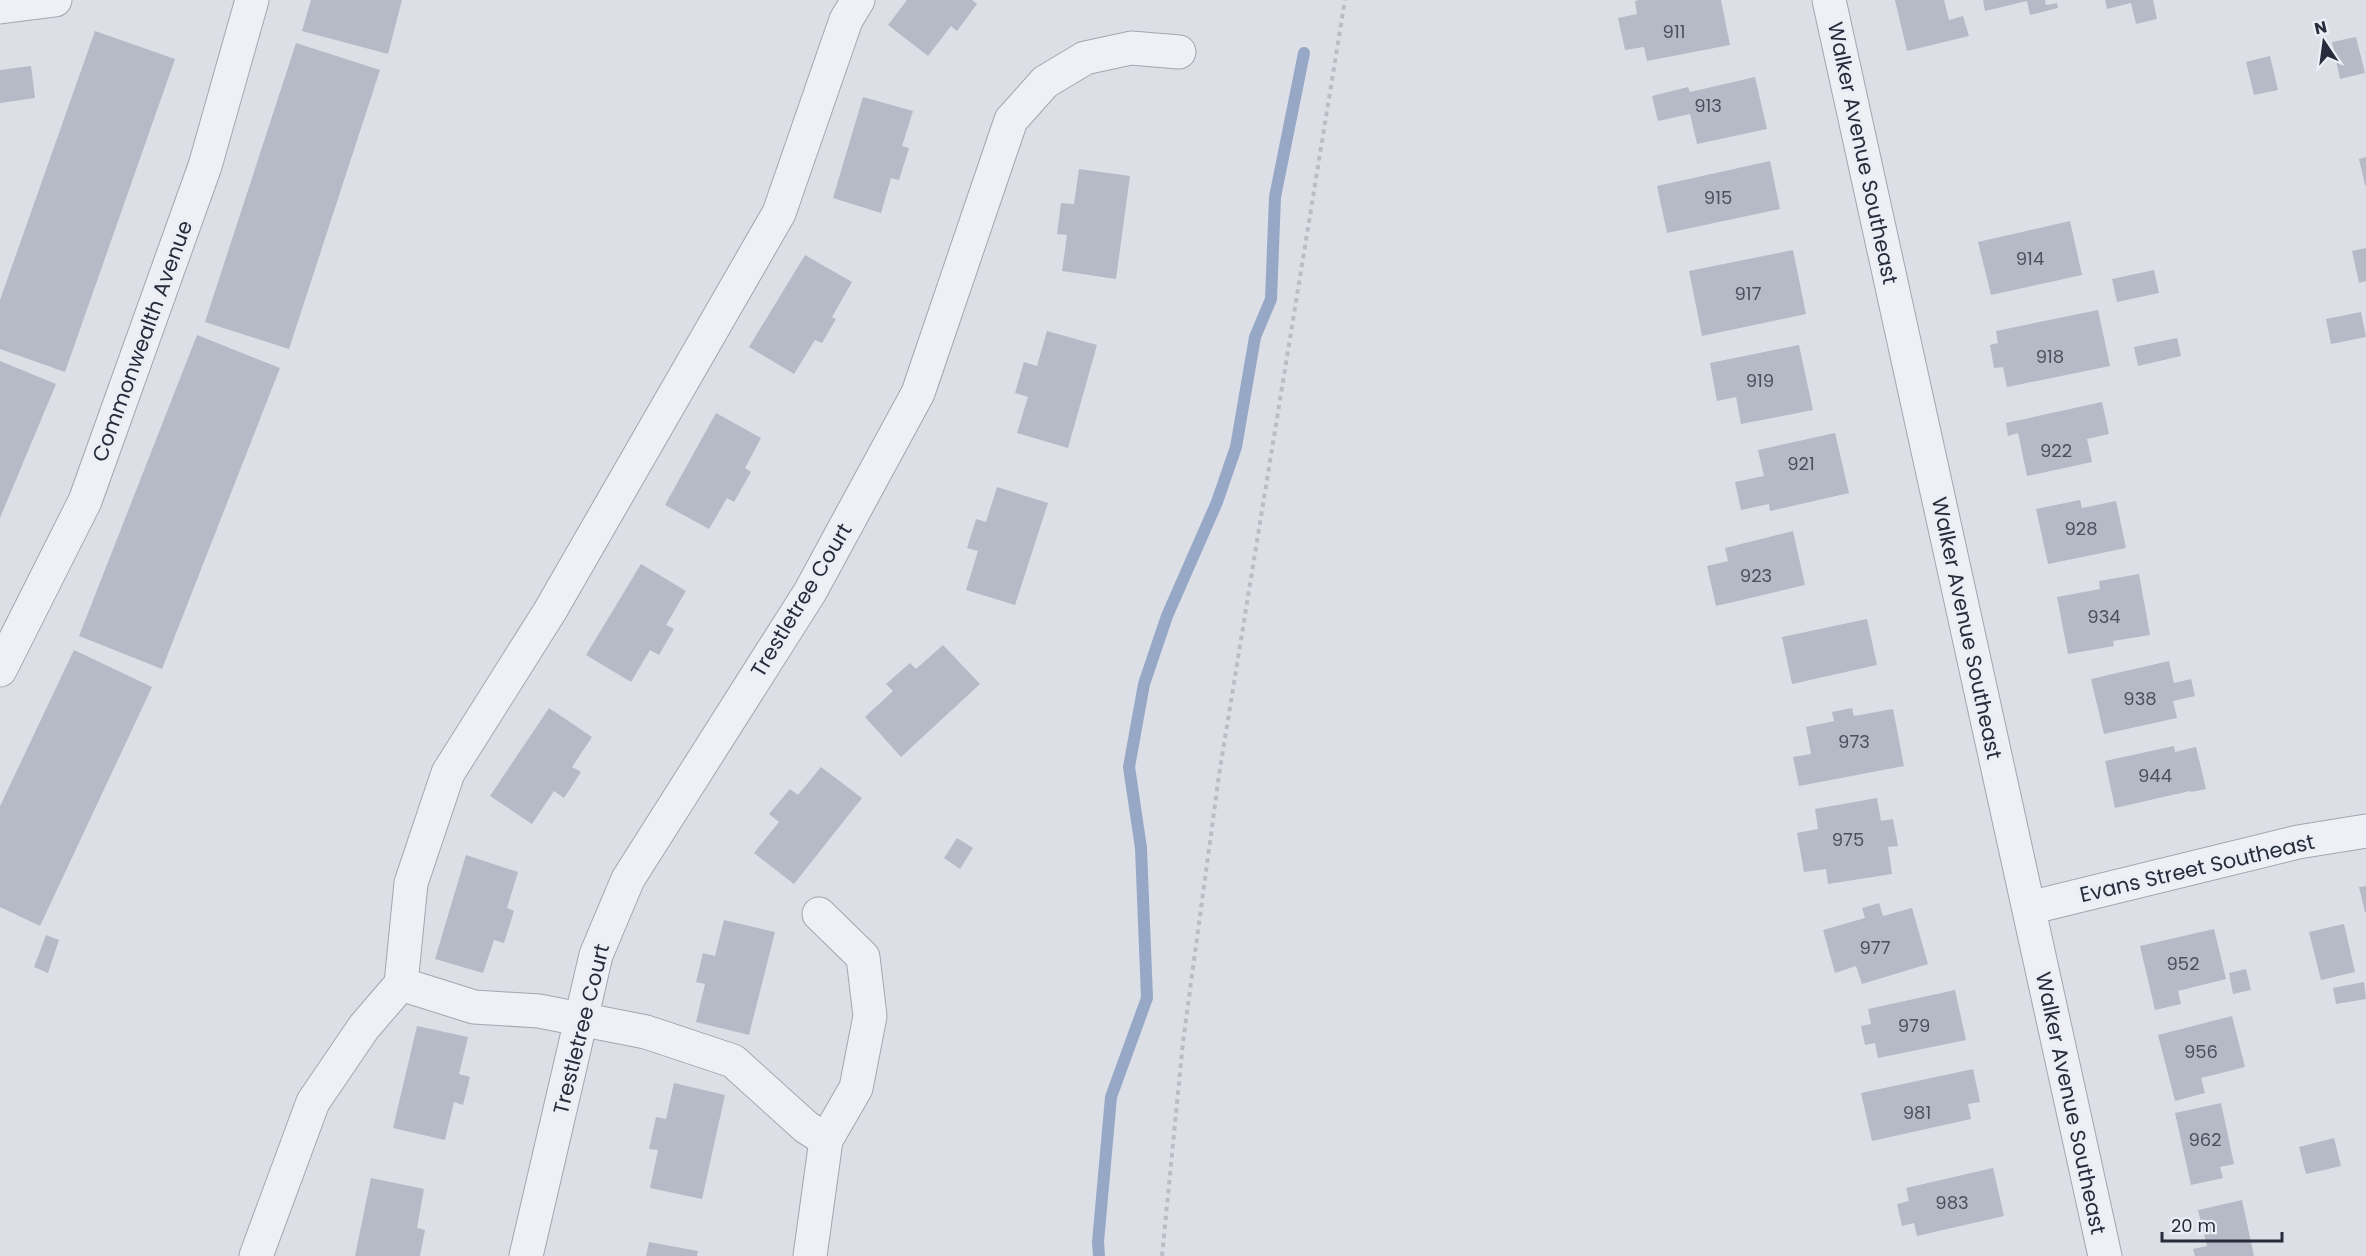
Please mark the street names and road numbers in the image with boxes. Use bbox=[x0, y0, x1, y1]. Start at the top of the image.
street label: Walker Avenue Southeast bbox=[1821, 19, 1905, 287]
street label: Commonwealth Avenue bbox=[85, 216, 199, 466]
street label: Walker Avenue Southeast bbox=[1925, 494, 2009, 762]
street label: Trestletree Court bbox=[744, 518, 858, 682]
street label: Evans Street Southeast bbox=[2077, 827, 2317, 909]
street label: Trestletree Court bbox=[546, 941, 616, 1117]
street label: Walker Avenue Southeast bbox=[2029, 969, 2113, 1237]

